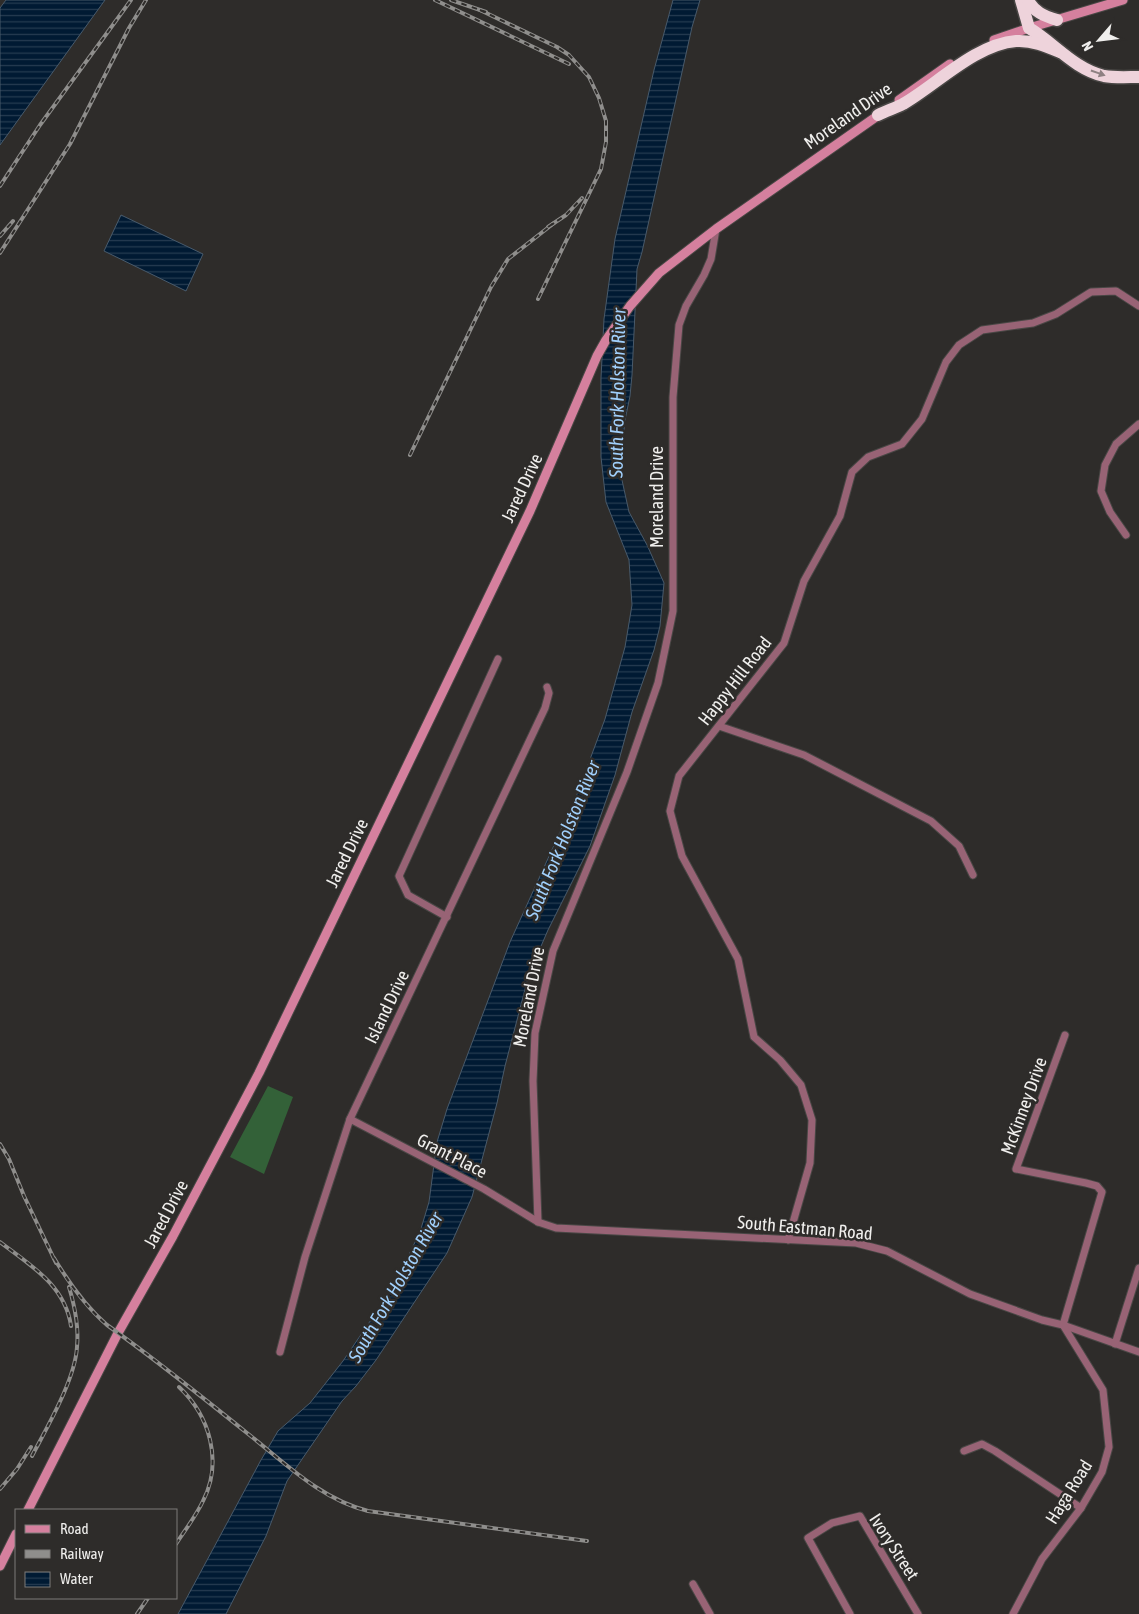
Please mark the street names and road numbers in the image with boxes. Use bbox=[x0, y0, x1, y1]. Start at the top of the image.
street label: Moreland Drive bbox=[800, 78, 895, 153]
street label: Moreland Drive bbox=[646, 446, 667, 548]
street label: Jared Drive bbox=[497, 450, 547, 526]
street label: Happy Hill Road bbox=[694, 632, 776, 729]
street label: Jared Drive bbox=[321, 815, 372, 890]
street label: Moreland Drive bbox=[508, 945, 549, 1049]
street label: Island Drive bbox=[360, 967, 413, 1047]
street label: McKinney Drive bbox=[996, 1054, 1051, 1157]
street label: Grant Place bbox=[414, 1129, 491, 1182]
street label: Jared Drive bbox=[139, 1176, 192, 1251]
street label: South Eastman Road bbox=[737, 1211, 873, 1244]
street label: Haga Road bbox=[1041, 1456, 1096, 1528]
street label: Ivory Street bbox=[865, 1510, 924, 1584]

